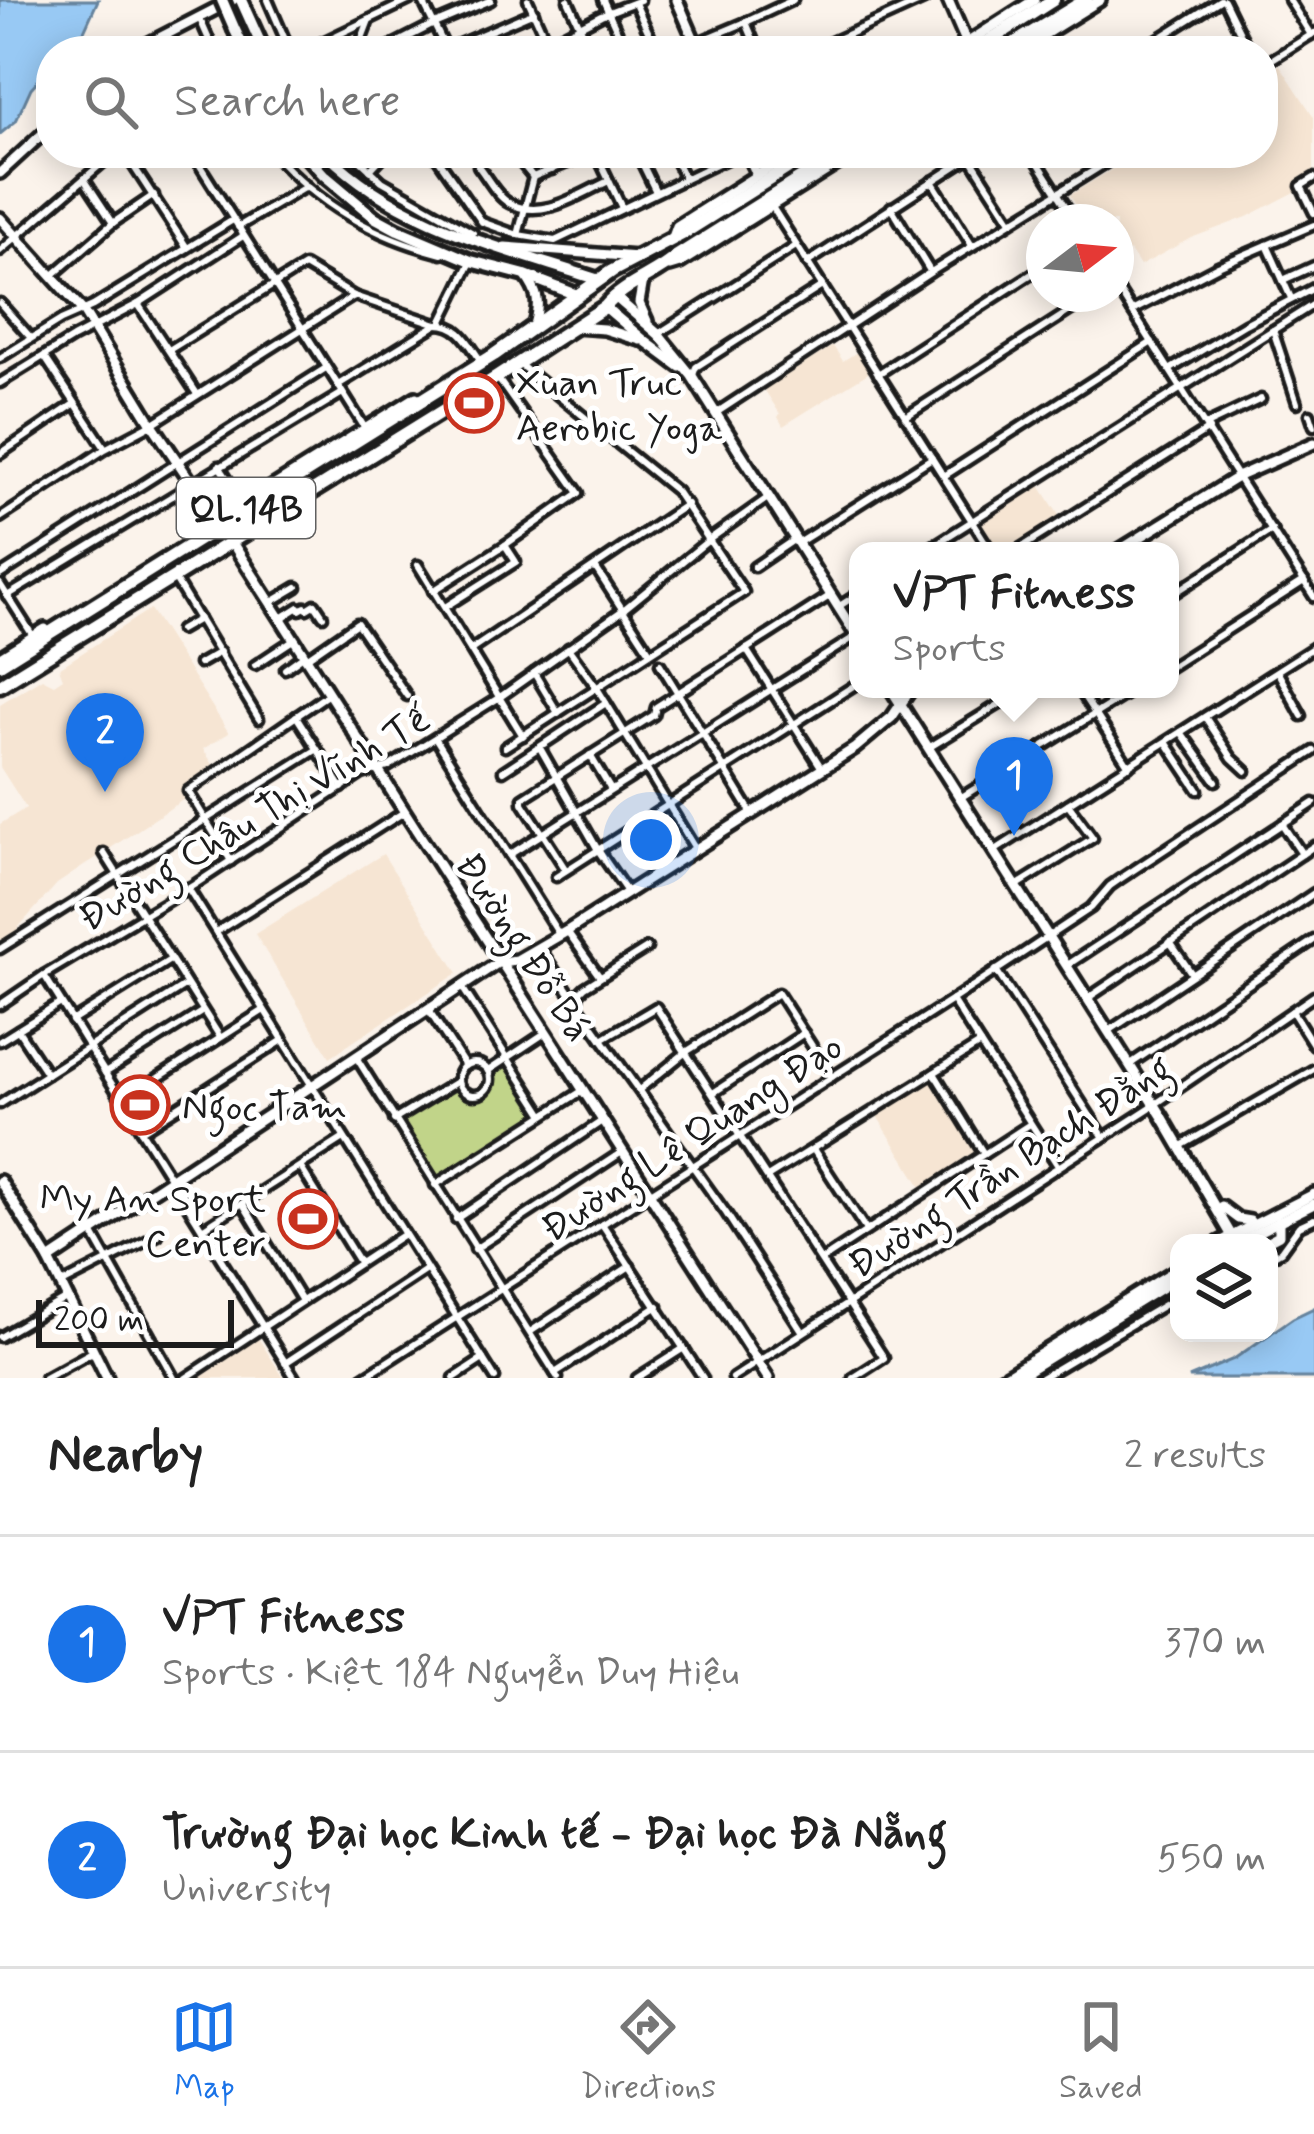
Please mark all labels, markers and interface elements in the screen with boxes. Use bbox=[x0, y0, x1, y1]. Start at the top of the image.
search box bbox=[36, 36, 1278, 168]
icon: search bbox=[78, 69, 144, 135]
text: Search here bbox=[174, 73, 401, 132]
north arrow bbox=[1026, 204, 1134, 312]
place label: Xuan Truc Aerobic Yoga bbox=[516, 359, 723, 455]
sports icon: Xuan Truc Aerobic Yoga bbox=[443, 372, 505, 434]
road number: QL.14B bbox=[177, 478, 315, 538]
popup bbox=[849, 542, 1179, 698]
text: VPT Fitness bbox=[893, 565, 1135, 624]
text: Sports bbox=[893, 624, 1006, 675]
pin: 2 bbox=[66, 693, 144, 792]
street label: Đường Châu Thị Vĩnh Tế bbox=[70, 695, 441, 948]
pin: 1 bbox=[975, 737, 1053, 836]
your location bbox=[621, 810, 681, 870]
street label: Đường Đỗ Bá bbox=[439, 844, 602, 1054]
street label: Đường Lê Quang Đạo bbox=[532, 1022, 855, 1258]
street label: Đường Trần Bạch Đằng bbox=[839, 1044, 1184, 1294]
sports icon: Ngoc Tam bbox=[109, 1074, 171, 1136]
place label: Ngoc Tam bbox=[182, 1083, 347, 1137]
place label: My An Sport Center bbox=[40, 1175, 266, 1271]
sports icon: My An Sport Center bbox=[277, 1188, 339, 1250]
map controls bbox=[1170, 1234, 1278, 1342]
button: layers bbox=[1170, 1234, 1278, 1342]
scale bar bbox=[36, 1294, 234, 1347]
text: 200 m bbox=[54, 1299, 144, 1343]
text: Nearby bbox=[48, 1423, 203, 1489]
text: 2 results bbox=[1124, 1431, 1266, 1482]
text: VPT Fitness bbox=[162, 1589, 405, 1648]
text: 1 bbox=[78, 1618, 96, 1669]
text: 370 m bbox=[1164, 1618, 1266, 1669]
text: Sports · Kiệt 184 Nguyễn Duy Hiệu bbox=[162, 1648, 739, 1699]
text: Trường Đại học Kinh tế - Đại học Đà Nẵng bbox=[162, 1805, 948, 1864]
text: 2 bbox=[77, 1834, 97, 1885]
text: 550 m bbox=[1157, 1834, 1266, 1885]
text: University bbox=[162, 1864, 331, 1915]
tab: Map bbox=[171, 1994, 237, 2110]
tab: Directions bbox=[580, 1994, 716, 2110]
tab: Saved bbox=[1059, 1994, 1143, 2110]

